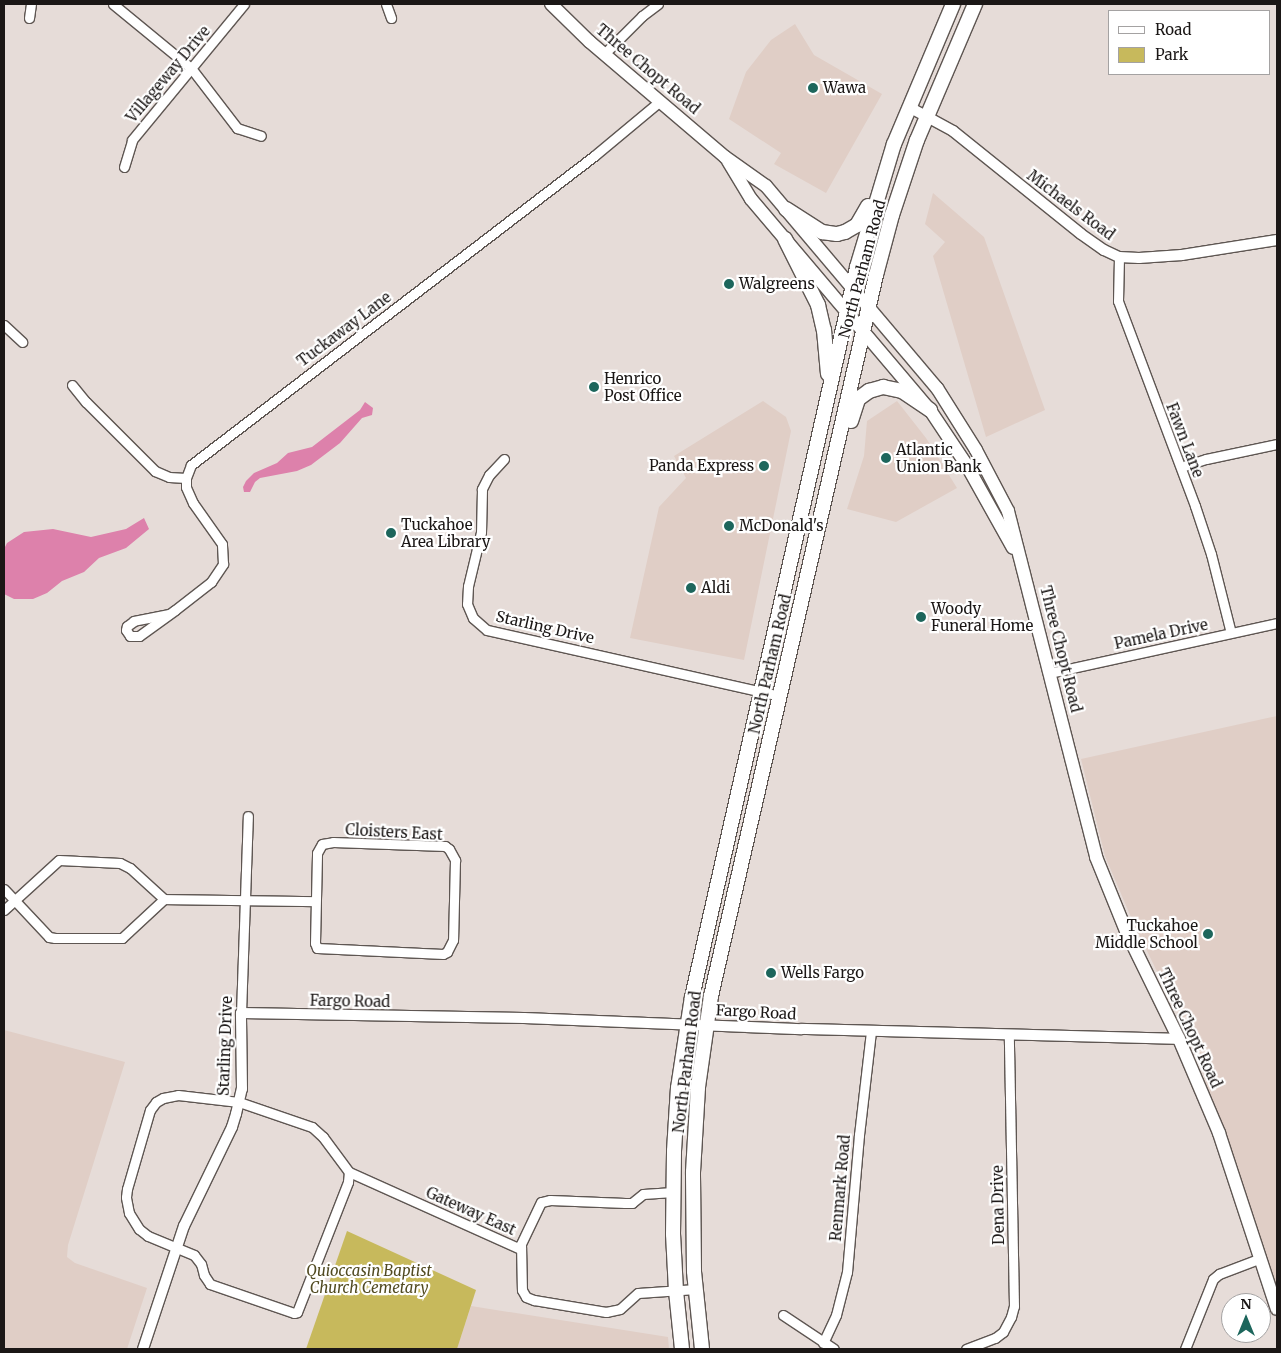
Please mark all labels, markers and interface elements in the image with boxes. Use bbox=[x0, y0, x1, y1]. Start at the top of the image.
legend bbox=[1108, 10, 1271, 75]
street label: Three Chopt Road bbox=[593, 20, 703, 118]
text: Road bbox=[1155, 20, 1191, 39]
street label: Villageway Drive bbox=[122, 22, 214, 126]
text: Park bbox=[1155, 45, 1188, 64]
place label: Wawa bbox=[823, 79, 866, 97]
marker: Wawa bbox=[807, 82, 819, 94]
street label: Michaels Road bbox=[1024, 166, 1118, 244]
street label: North Parham Road bbox=[835, 198, 889, 340]
place label: Walgreens bbox=[739, 275, 815, 293]
marker: Walgreens bbox=[723, 278, 735, 290]
street label: Tuckaway Lane bbox=[294, 288, 394, 370]
place label: Henrico Post Office bbox=[604, 369, 682, 404]
marker: Henrico Post Office bbox=[588, 381, 600, 393]
street label: Fawn Lane bbox=[1163, 400, 1207, 480]
place label: Atlantic Union Bank bbox=[896, 440, 982, 475]
marker: Atlantic Union Bank bbox=[880, 452, 892, 464]
place label: Panda Express bbox=[649, 457, 754, 475]
marker: Panda Express bbox=[758, 460, 770, 472]
place label: Tuckahoe Area Library bbox=[401, 515, 491, 550]
place label: McDonald's bbox=[739, 517, 824, 535]
marker: McDonald's bbox=[723, 520, 735, 532]
marker: Tuckahoe Area Library bbox=[385, 527, 397, 539]
place label: Aldi bbox=[701, 579, 730, 597]
marker: Aldi bbox=[685, 582, 697, 594]
street label: Three Chopt Road bbox=[1037, 584, 1085, 714]
street label: North Parham Road bbox=[745, 592, 795, 736]
place label: Woody Funeral Home bbox=[931, 599, 1033, 634]
street label: Starling Drive bbox=[494, 607, 596, 647]
marker: Woody Funeral Home bbox=[915, 611, 927, 623]
street label: Pamela Drive bbox=[1113, 615, 1209, 653]
street label: Cloisters East bbox=[345, 820, 443, 844]
place label: Tuckahoe Middle School bbox=[1095, 916, 1198, 951]
marker: Tuckahoe Middle School bbox=[1202, 928, 1214, 940]
place label: Wells Fargo bbox=[781, 964, 864, 982]
street label: Three Chopt Road bbox=[1154, 965, 1226, 1091]
marker: Wells Fargo bbox=[765, 967, 777, 979]
street label: North Parham Road bbox=[669, 990, 705, 1134]
street label: Fargo Road bbox=[310, 991, 390, 1011]
street label: Starling Drive bbox=[214, 996, 236, 1096]
street label: Fargo Road bbox=[715, 1001, 797, 1023]
street label: Renmark Road bbox=[826, 1134, 854, 1242]
street label: Dena Drive bbox=[988, 1165, 1008, 1245]
street label: Gateway East bbox=[423, 1183, 519, 1239]
park label: Quioccasin Baptist Church Cemetary bbox=[306, 1261, 432, 1296]
north arrow bbox=[1221, 1293, 1271, 1343]
text: N bbox=[1240, 1295, 1252, 1313]

